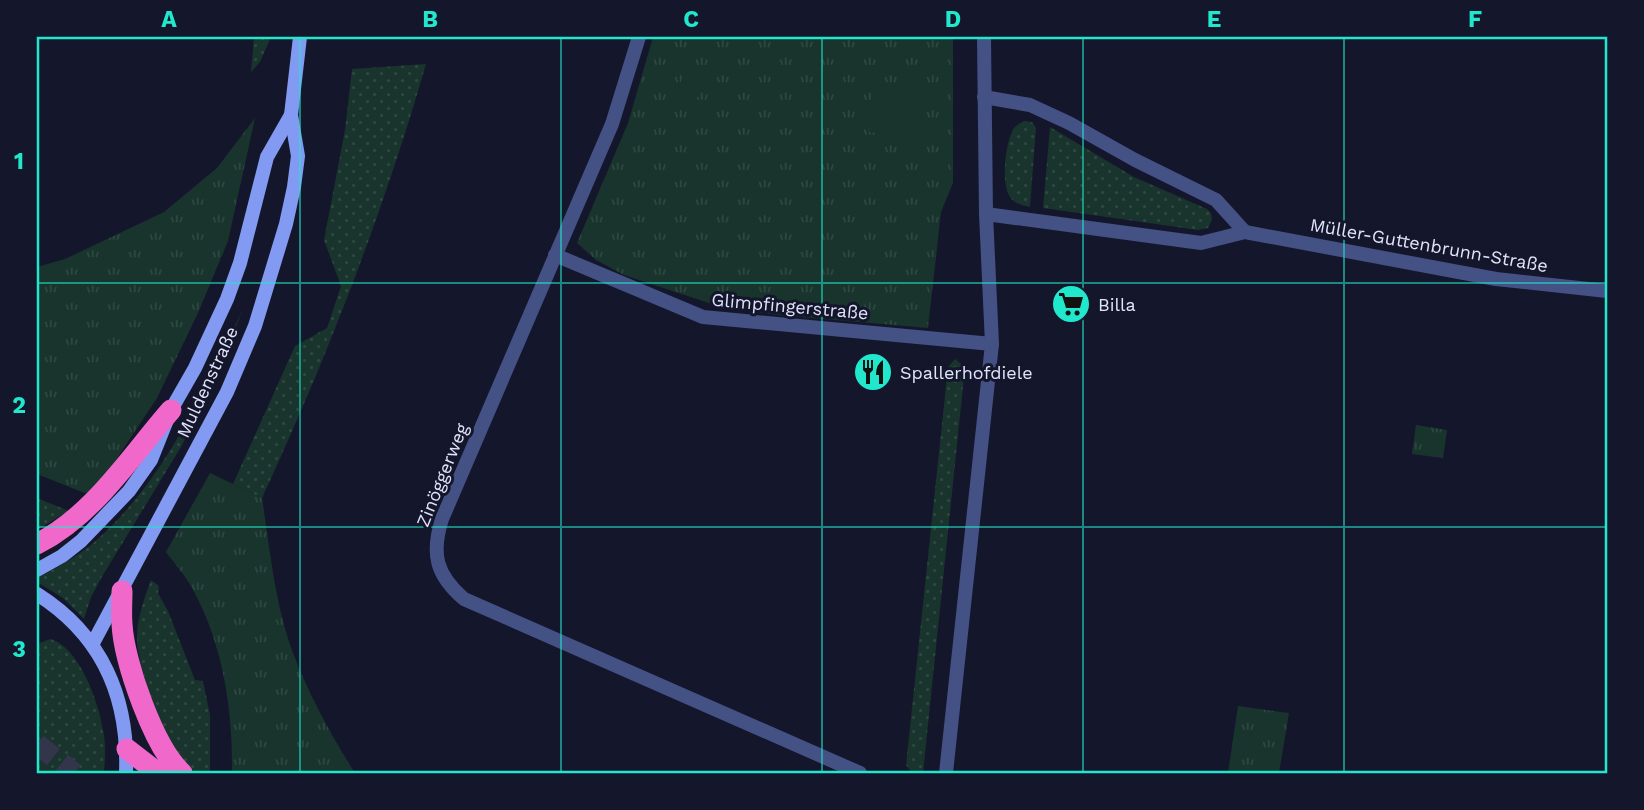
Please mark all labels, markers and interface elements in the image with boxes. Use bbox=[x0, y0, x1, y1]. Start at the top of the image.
text: A bbox=[161, 6, 177, 33]
text: B bbox=[422, 6, 438, 33]
text: C bbox=[683, 6, 699, 33]
text: D bbox=[945, 6, 961, 33]
text: E bbox=[1207, 6, 1221, 33]
text: F bbox=[1468, 6, 1482, 33]
text: 1 bbox=[14, 148, 24, 175]
street label: Müller-Guttenbrunn-Straße bbox=[1308, 214, 1550, 276]
supermarket icon: Billa bbox=[1050, 283, 1092, 325]
street label: Glimpfingerstraße bbox=[711, 289, 869, 323]
place label: Billa bbox=[1098, 294, 1136, 315]
street label: Muldenstraße bbox=[172, 323, 242, 441]
restaurant icon: Spallerhofdiele bbox=[852, 351, 894, 393]
place label: Spallerhofdiele bbox=[900, 362, 1033, 383]
text: 2 bbox=[12, 392, 26, 419]
street label: Zinöggerweg bbox=[412, 420, 472, 530]
text: 3 bbox=[12, 636, 26, 663]

